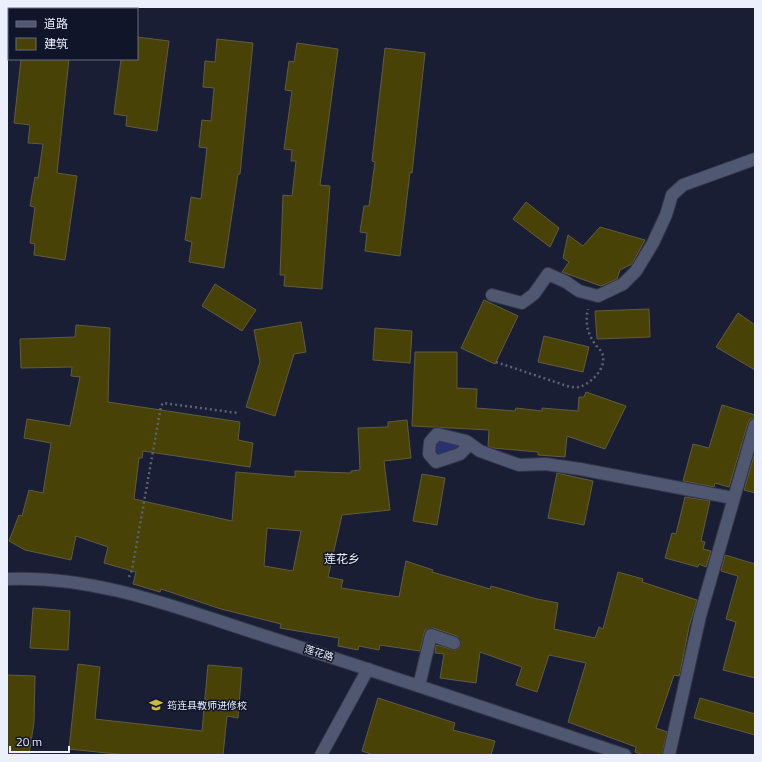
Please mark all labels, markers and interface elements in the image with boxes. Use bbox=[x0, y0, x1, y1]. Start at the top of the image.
legend bbox=[8, 8, 138, 60]
text: 道路 bbox=[44, 14, 68, 33]
text: 建筑 bbox=[44, 34, 68, 53]
district label: 莲花乡 bbox=[324, 549, 360, 568]
street label: 莲花路 bbox=[302, 641, 336, 665]
school or university icon: 筠连县教师进修校 bbox=[148, 697, 164, 713]
place label: 筠连县教师进修校 bbox=[167, 698, 247, 713]
scale bar bbox=[10, 728, 69, 754]
text: 20 m bbox=[16, 732, 42, 751]

